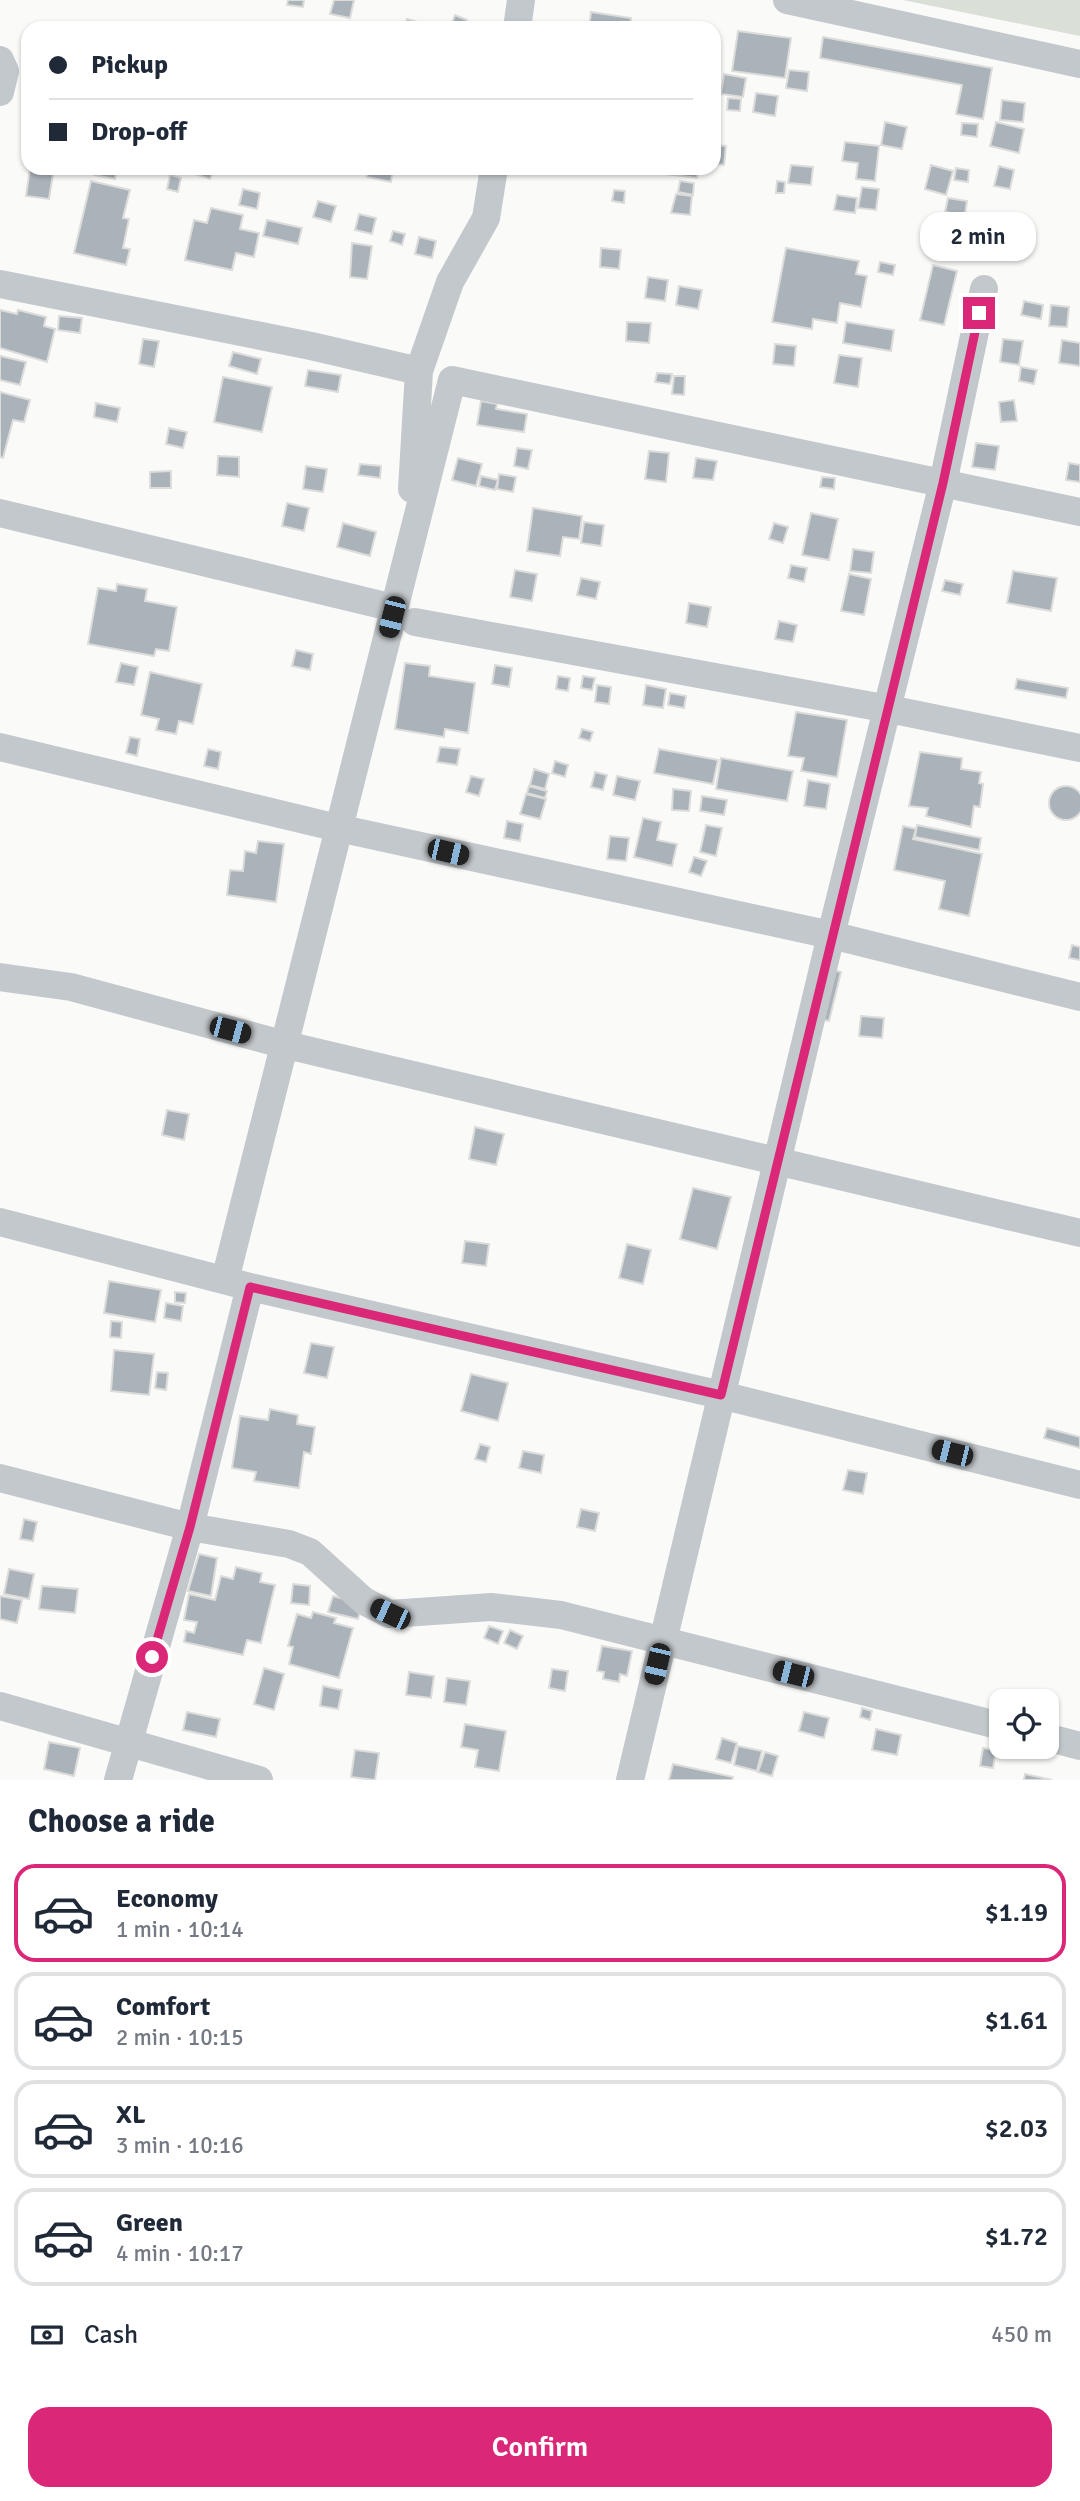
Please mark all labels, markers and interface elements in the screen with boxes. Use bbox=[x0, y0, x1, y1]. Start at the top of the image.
text: Pickup bbox=[91, 49, 168, 81]
text: Drop-off bbox=[91, 116, 187, 148]
callout: 2 min bbox=[921, 212, 1037, 260]
text: 2 min bbox=[950, 222, 1006, 251]
route end bbox=[963, 297, 995, 329]
car bbox=[377, 594, 408, 640]
car bbox=[426, 837, 471, 867]
car bbox=[207, 1014, 254, 1046]
car bbox=[930, 1438, 975, 1468]
car bbox=[367, 1596, 414, 1632]
route start bbox=[136, 1641, 168, 1673]
car bbox=[643, 1641, 672, 1687]
car bbox=[771, 1659, 816, 1689]
map controls bbox=[989, 1689, 1059, 1759]
button: locate bbox=[989, 1689, 1059, 1759]
text: Choose a ride bbox=[28, 1802, 215, 1841]
icon: car bbox=[32, 1882, 95, 1945]
text: Economy bbox=[116, 1883, 218, 1915]
text: $1.19 bbox=[985, 1897, 1048, 1929]
text: 1 min · 10:14 bbox=[116, 1915, 244, 1944]
icon: car bbox=[32, 1990, 95, 2053]
text: Comfort bbox=[116, 1991, 210, 2023]
text: $1.61 bbox=[985, 2005, 1048, 2037]
text: 2 min · 10:15 bbox=[116, 2023, 244, 2052]
icon: car bbox=[32, 2098, 95, 2161]
text: XL bbox=[116, 2099, 146, 2131]
text: $2.03 bbox=[985, 2113, 1048, 2145]
text: 3 min · 10:16 bbox=[116, 2131, 244, 2160]
icon: car bbox=[32, 2206, 95, 2269]
text: Green bbox=[116, 2207, 183, 2239]
text: $1.72 bbox=[985, 2221, 1048, 2253]
text: 4 min · 10:17 bbox=[116, 2239, 244, 2268]
icon: cash bbox=[28, 2316, 66, 2354]
text: Cash bbox=[84, 2319, 138, 2351]
text: 450 m bbox=[991, 2320, 1052, 2349]
button: Confirm bbox=[28, 2407, 1052, 2487]

